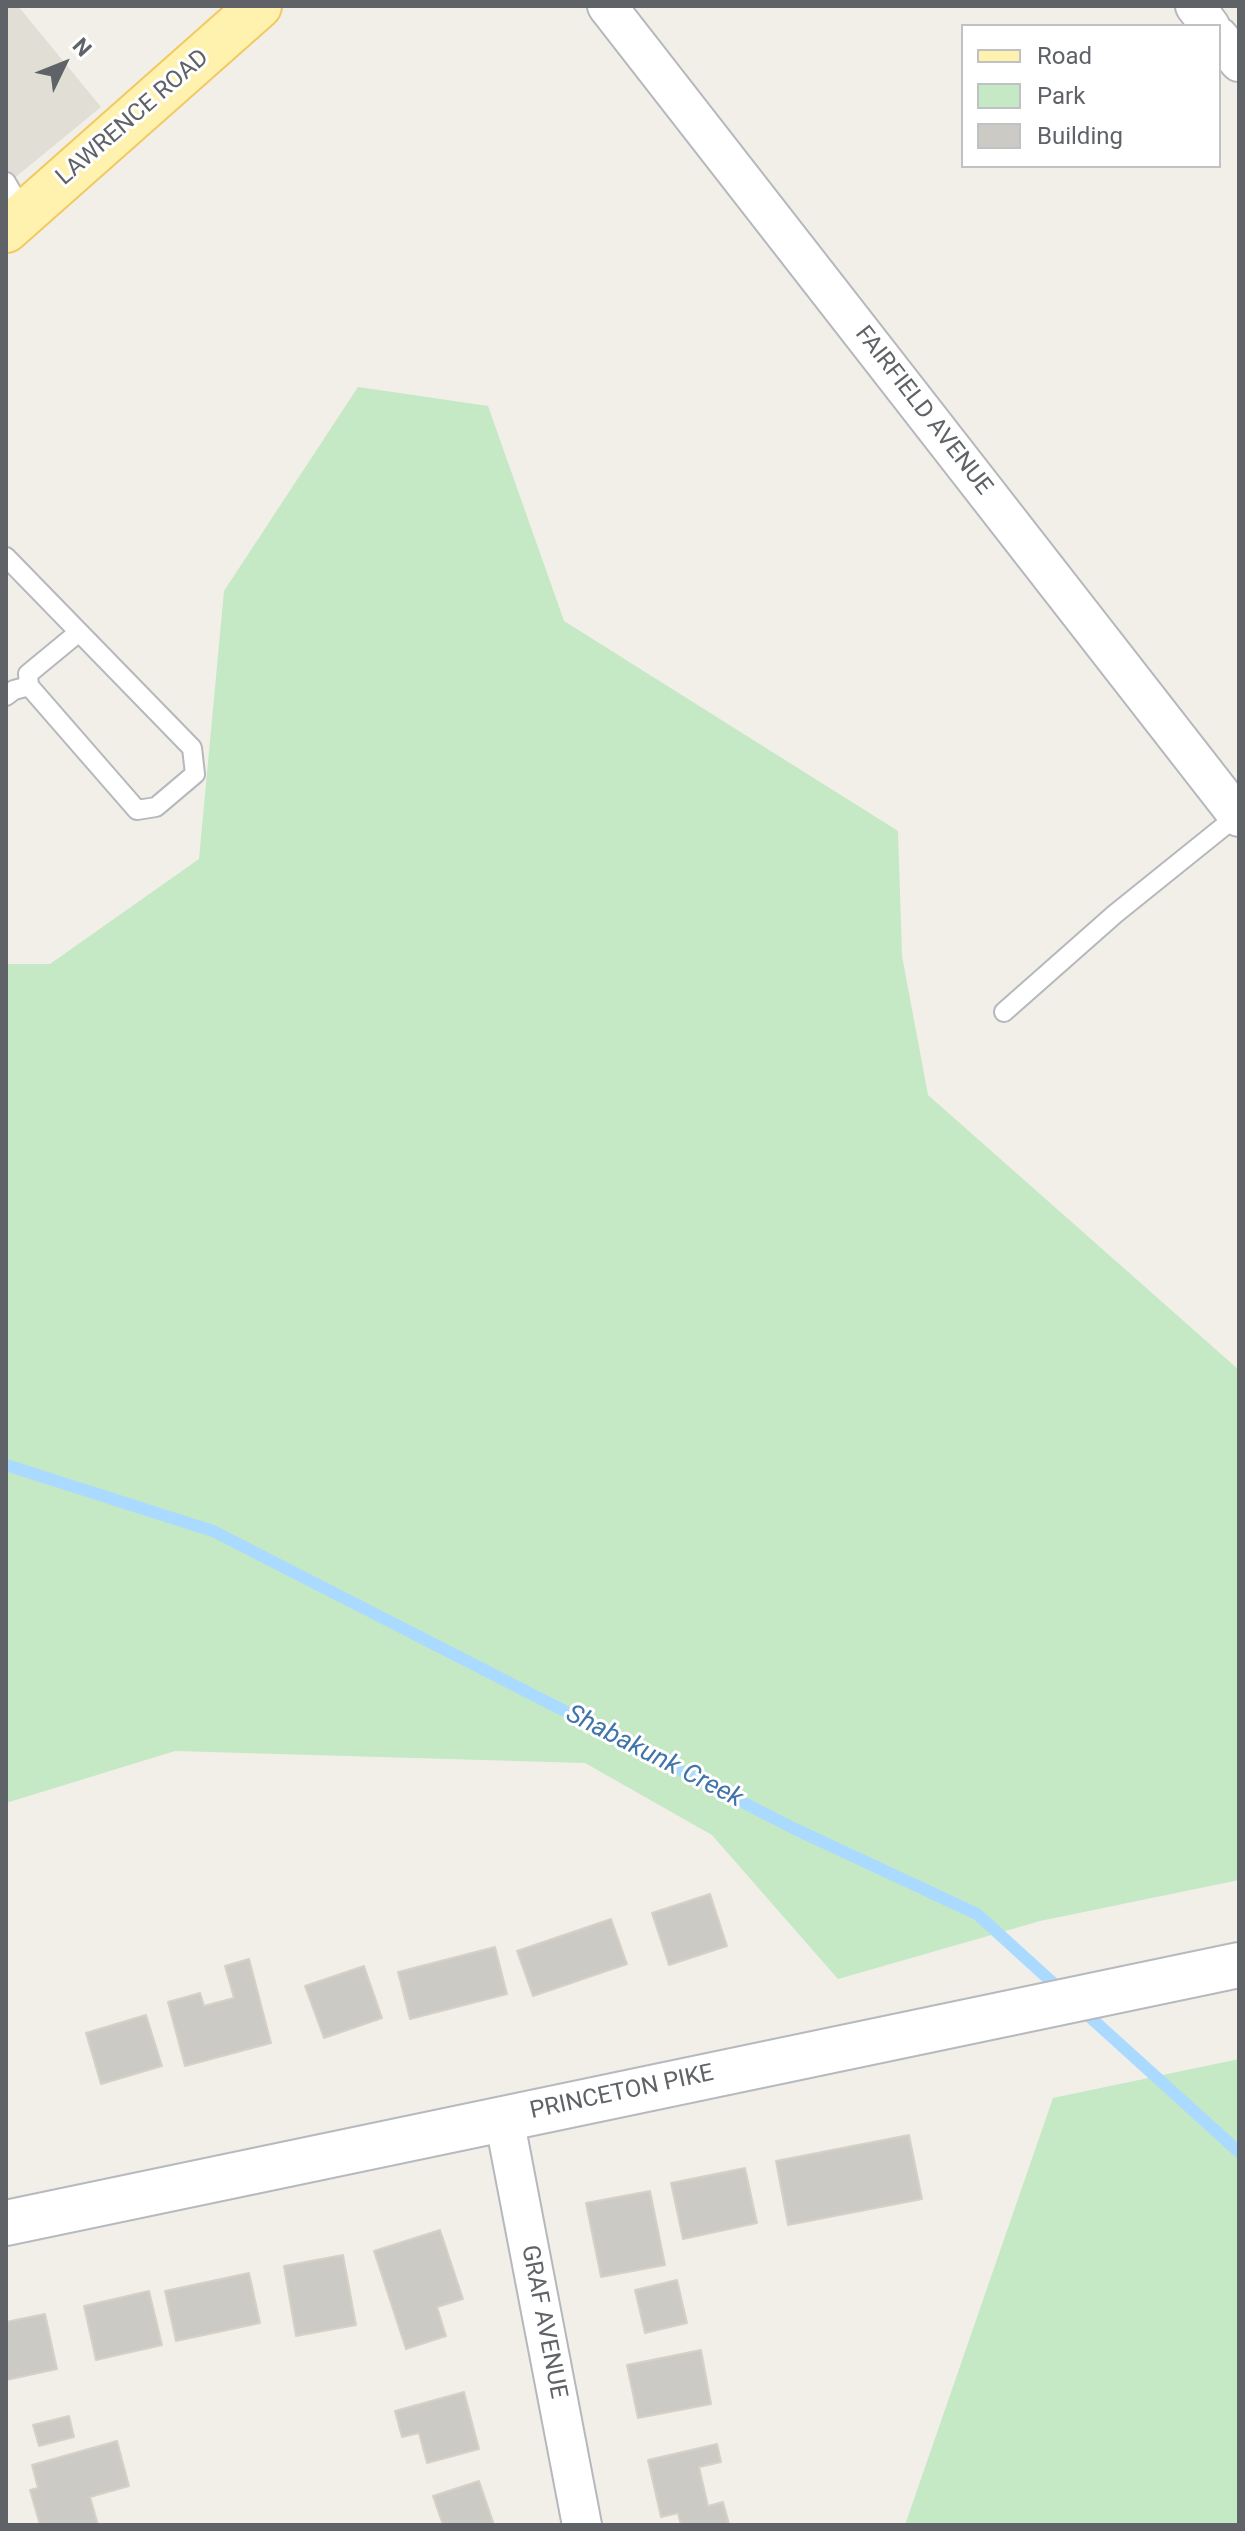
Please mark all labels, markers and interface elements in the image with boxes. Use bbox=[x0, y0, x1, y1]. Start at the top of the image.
north arrow bbox=[24, 24, 104, 104]
legend bbox=[961, 24, 1221, 168]
text: Road bbox=[1037, 42, 1092, 70]
street label: LAWRENCE ROAD bbox=[51, 44, 215, 192]
text: Park bbox=[1037, 82, 1085, 110]
text: Building bbox=[1037, 122, 1123, 150]
street label: FAIRFIELD AVENUE bbox=[848, 321, 998, 501]
water label: Shabakunk Creek bbox=[560, 1699, 748, 1815]
street label: PRINCETON PIKE bbox=[528, 2059, 716, 2127]
street label: GRAF AVENUE bbox=[514, 2243, 572, 2401]

